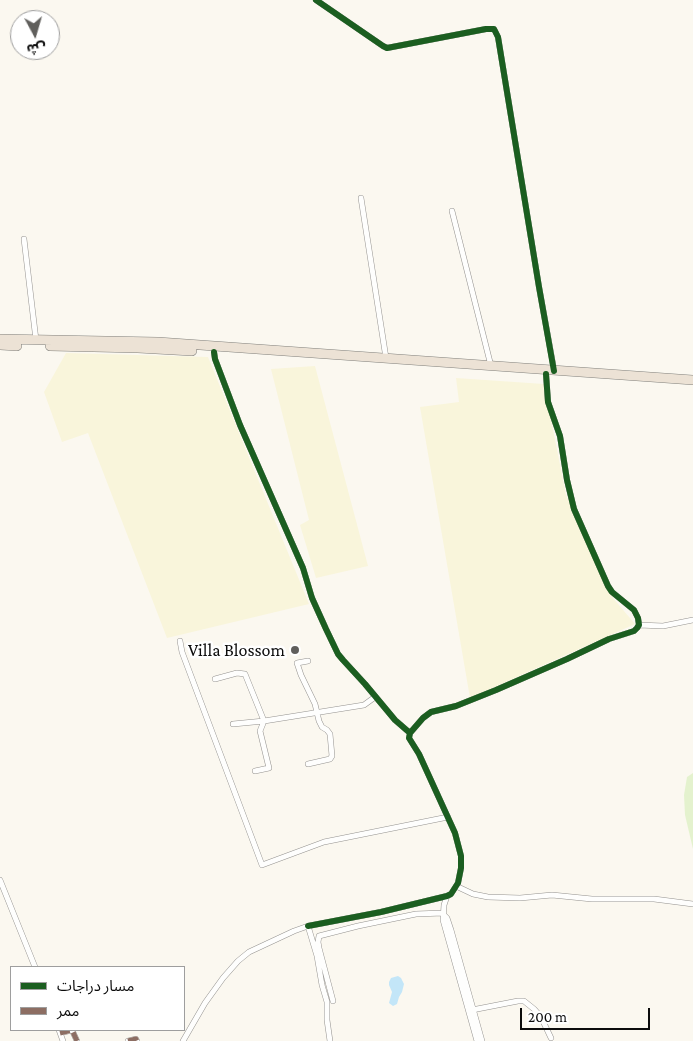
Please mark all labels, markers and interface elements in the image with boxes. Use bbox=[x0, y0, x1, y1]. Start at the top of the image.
north arrow bbox=[10, 10, 60, 60]
text: ش bbox=[26, 40, 47, 58]
place label: Villa Blossom bbox=[188, 639, 285, 661]
marker: Villa Blossom bbox=[289, 644, 301, 656]
legend bbox=[10, 966, 185, 1031]
text: مسار دراجات bbox=[57, 978, 134, 994]
scale bar bbox=[523, 998, 653, 1030]
text: ممر bbox=[57, 1003, 80, 1019]
text: 200 m bbox=[528, 1009, 567, 1025]

